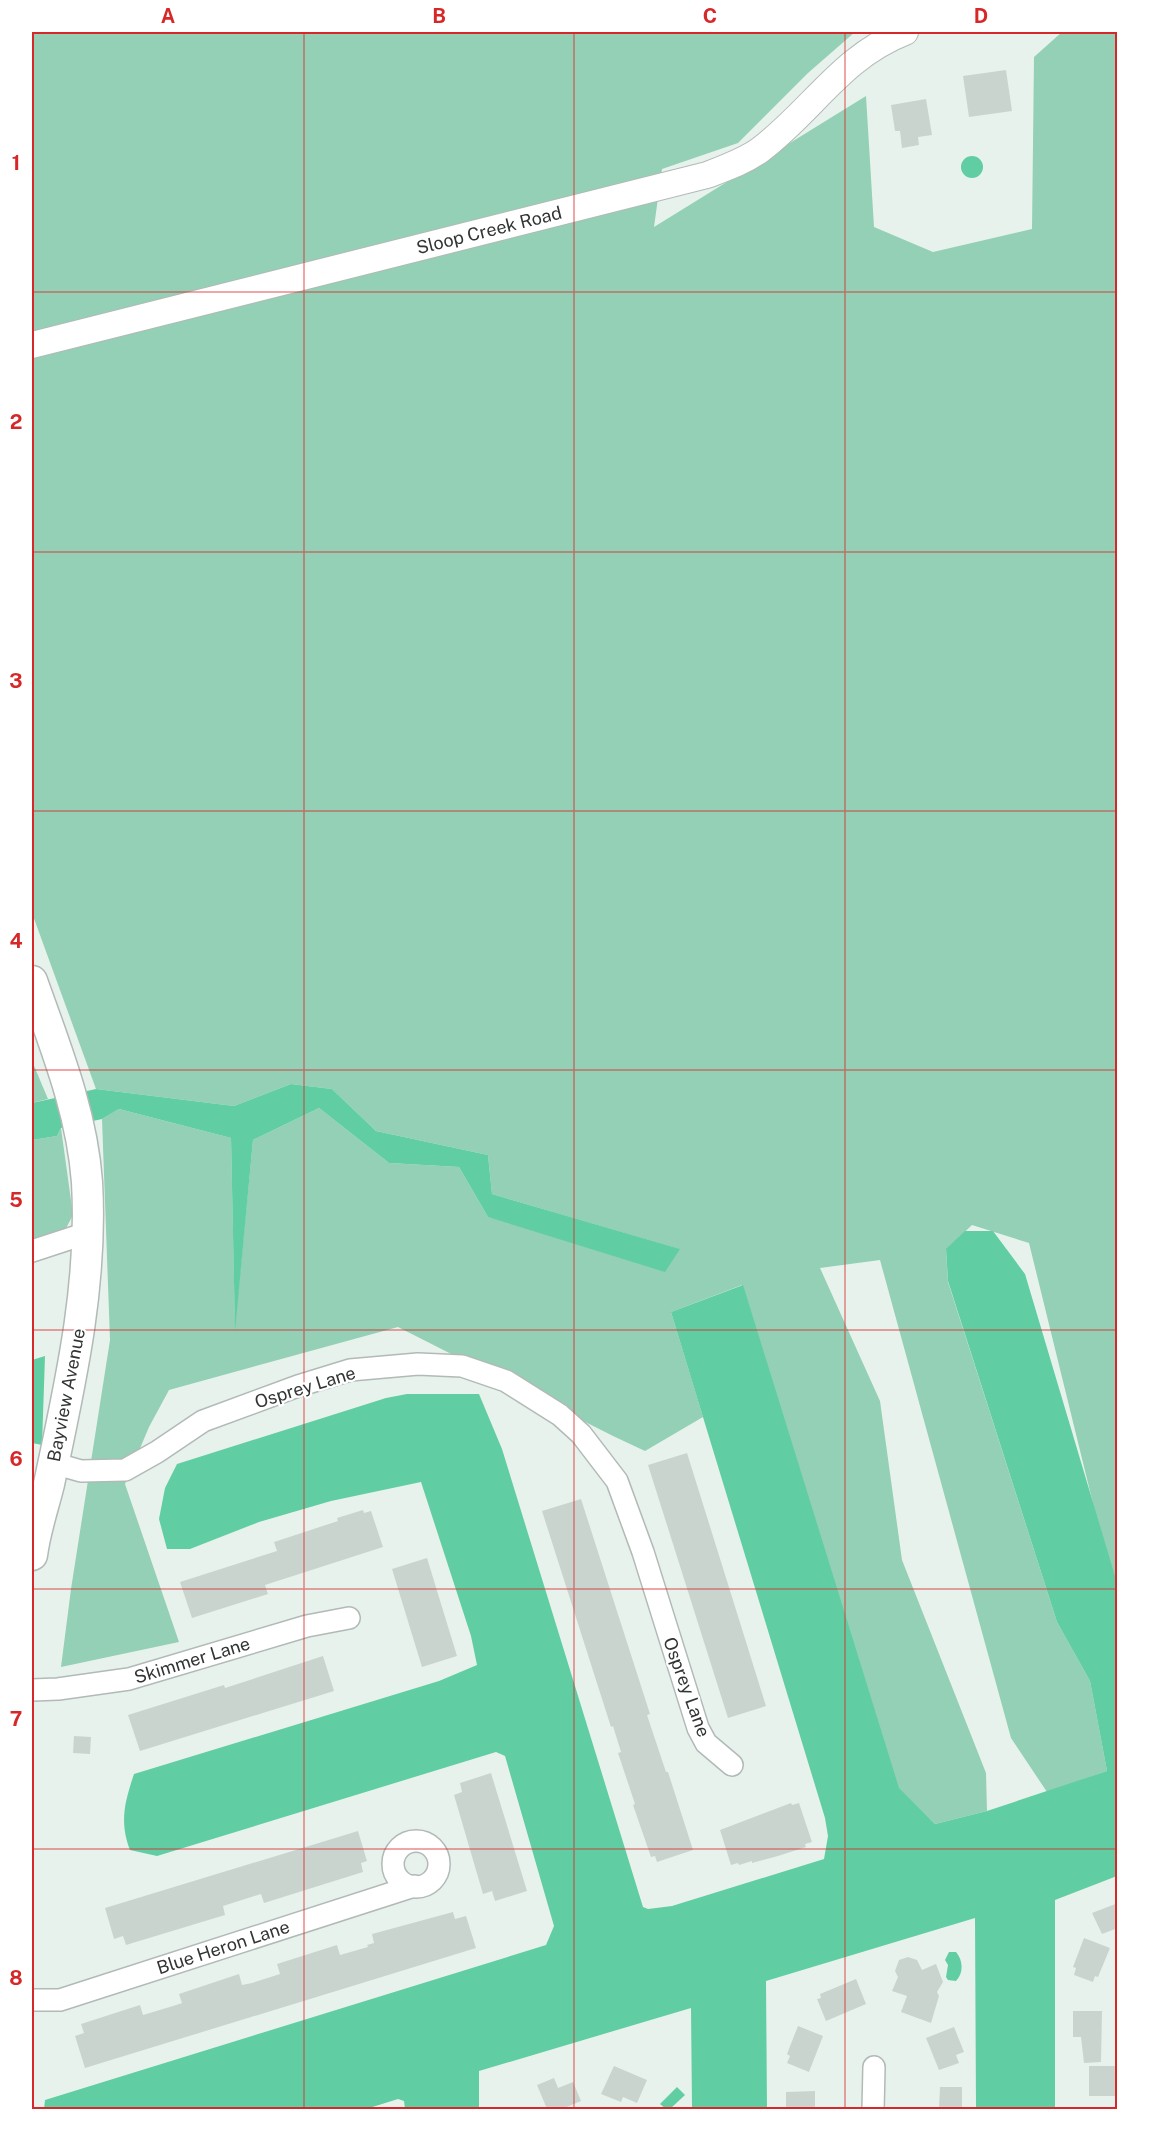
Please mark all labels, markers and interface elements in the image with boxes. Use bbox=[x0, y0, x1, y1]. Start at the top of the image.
text: A bbox=[161, 4, 175, 28]
text: B bbox=[432, 4, 446, 28]
text: C bbox=[703, 4, 717, 28]
text: D bbox=[974, 4, 988, 28]
text: 1 bbox=[12, 151, 20, 175]
street label: Sloop Creek Road bbox=[414, 202, 564, 258]
text: 2 bbox=[10, 410, 22, 434]
text: 3 bbox=[9, 669, 23, 693]
text: 4 bbox=[9, 929, 23, 953]
text: 5 bbox=[9, 1188, 23, 1212]
street label: Bayview Avenue bbox=[43, 1327, 89, 1463]
street label: Osprey Lane bbox=[252, 1362, 358, 1412]
text: 6 bbox=[9, 1447, 23, 1471]
street label: Skimmer Lane bbox=[131, 1632, 253, 1688]
street label: Osprey Lane bbox=[659, 1634, 715, 1740]
text: 7 bbox=[10, 1707, 22, 1731]
street label: Blue Heron Lane bbox=[154, 1916, 292, 1978]
text: 8 bbox=[9, 1966, 23, 1990]

